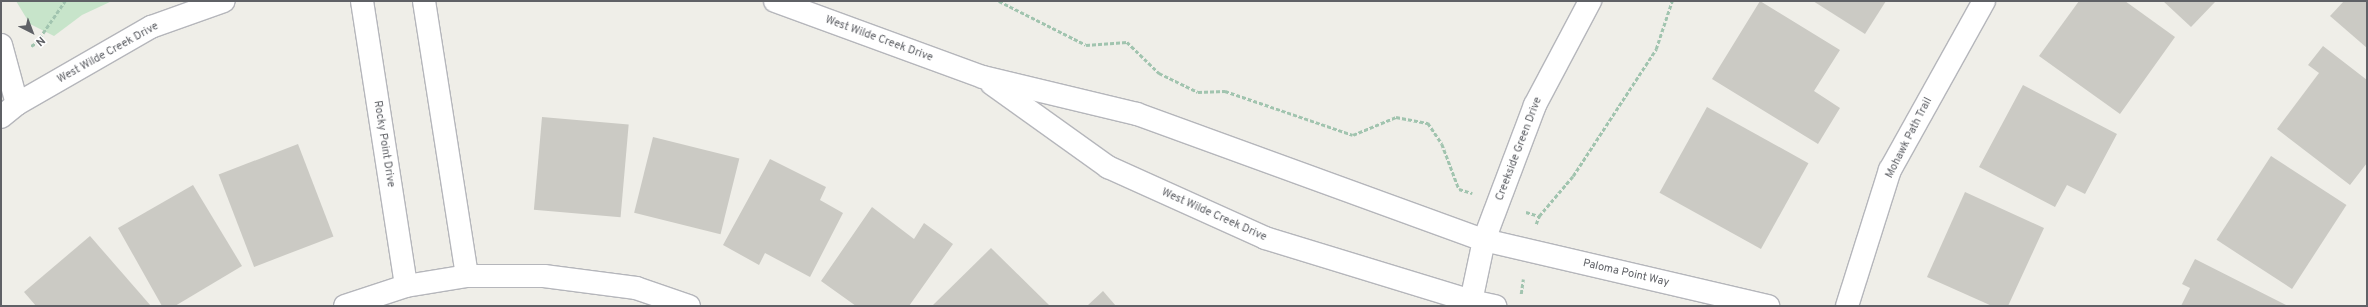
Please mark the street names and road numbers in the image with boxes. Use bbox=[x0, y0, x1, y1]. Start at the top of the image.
street label: West Wilde Creek Drive bbox=[823, 13, 935, 65]
street label: West Wilde Creek Drive bbox=[55, 20, 161, 86]
street label: Creekside Green Drive bbox=[1493, 95, 1545, 203]
street label: Mohawk Path Trail bbox=[1883, 95, 1935, 181]
street label: Rocky Point Drive bbox=[371, 100, 397, 188]
street label: West Wilde Creek Drive bbox=[1159, 186, 1269, 244]
street label: Paloma Point Way bbox=[1581, 257, 1671, 289]

